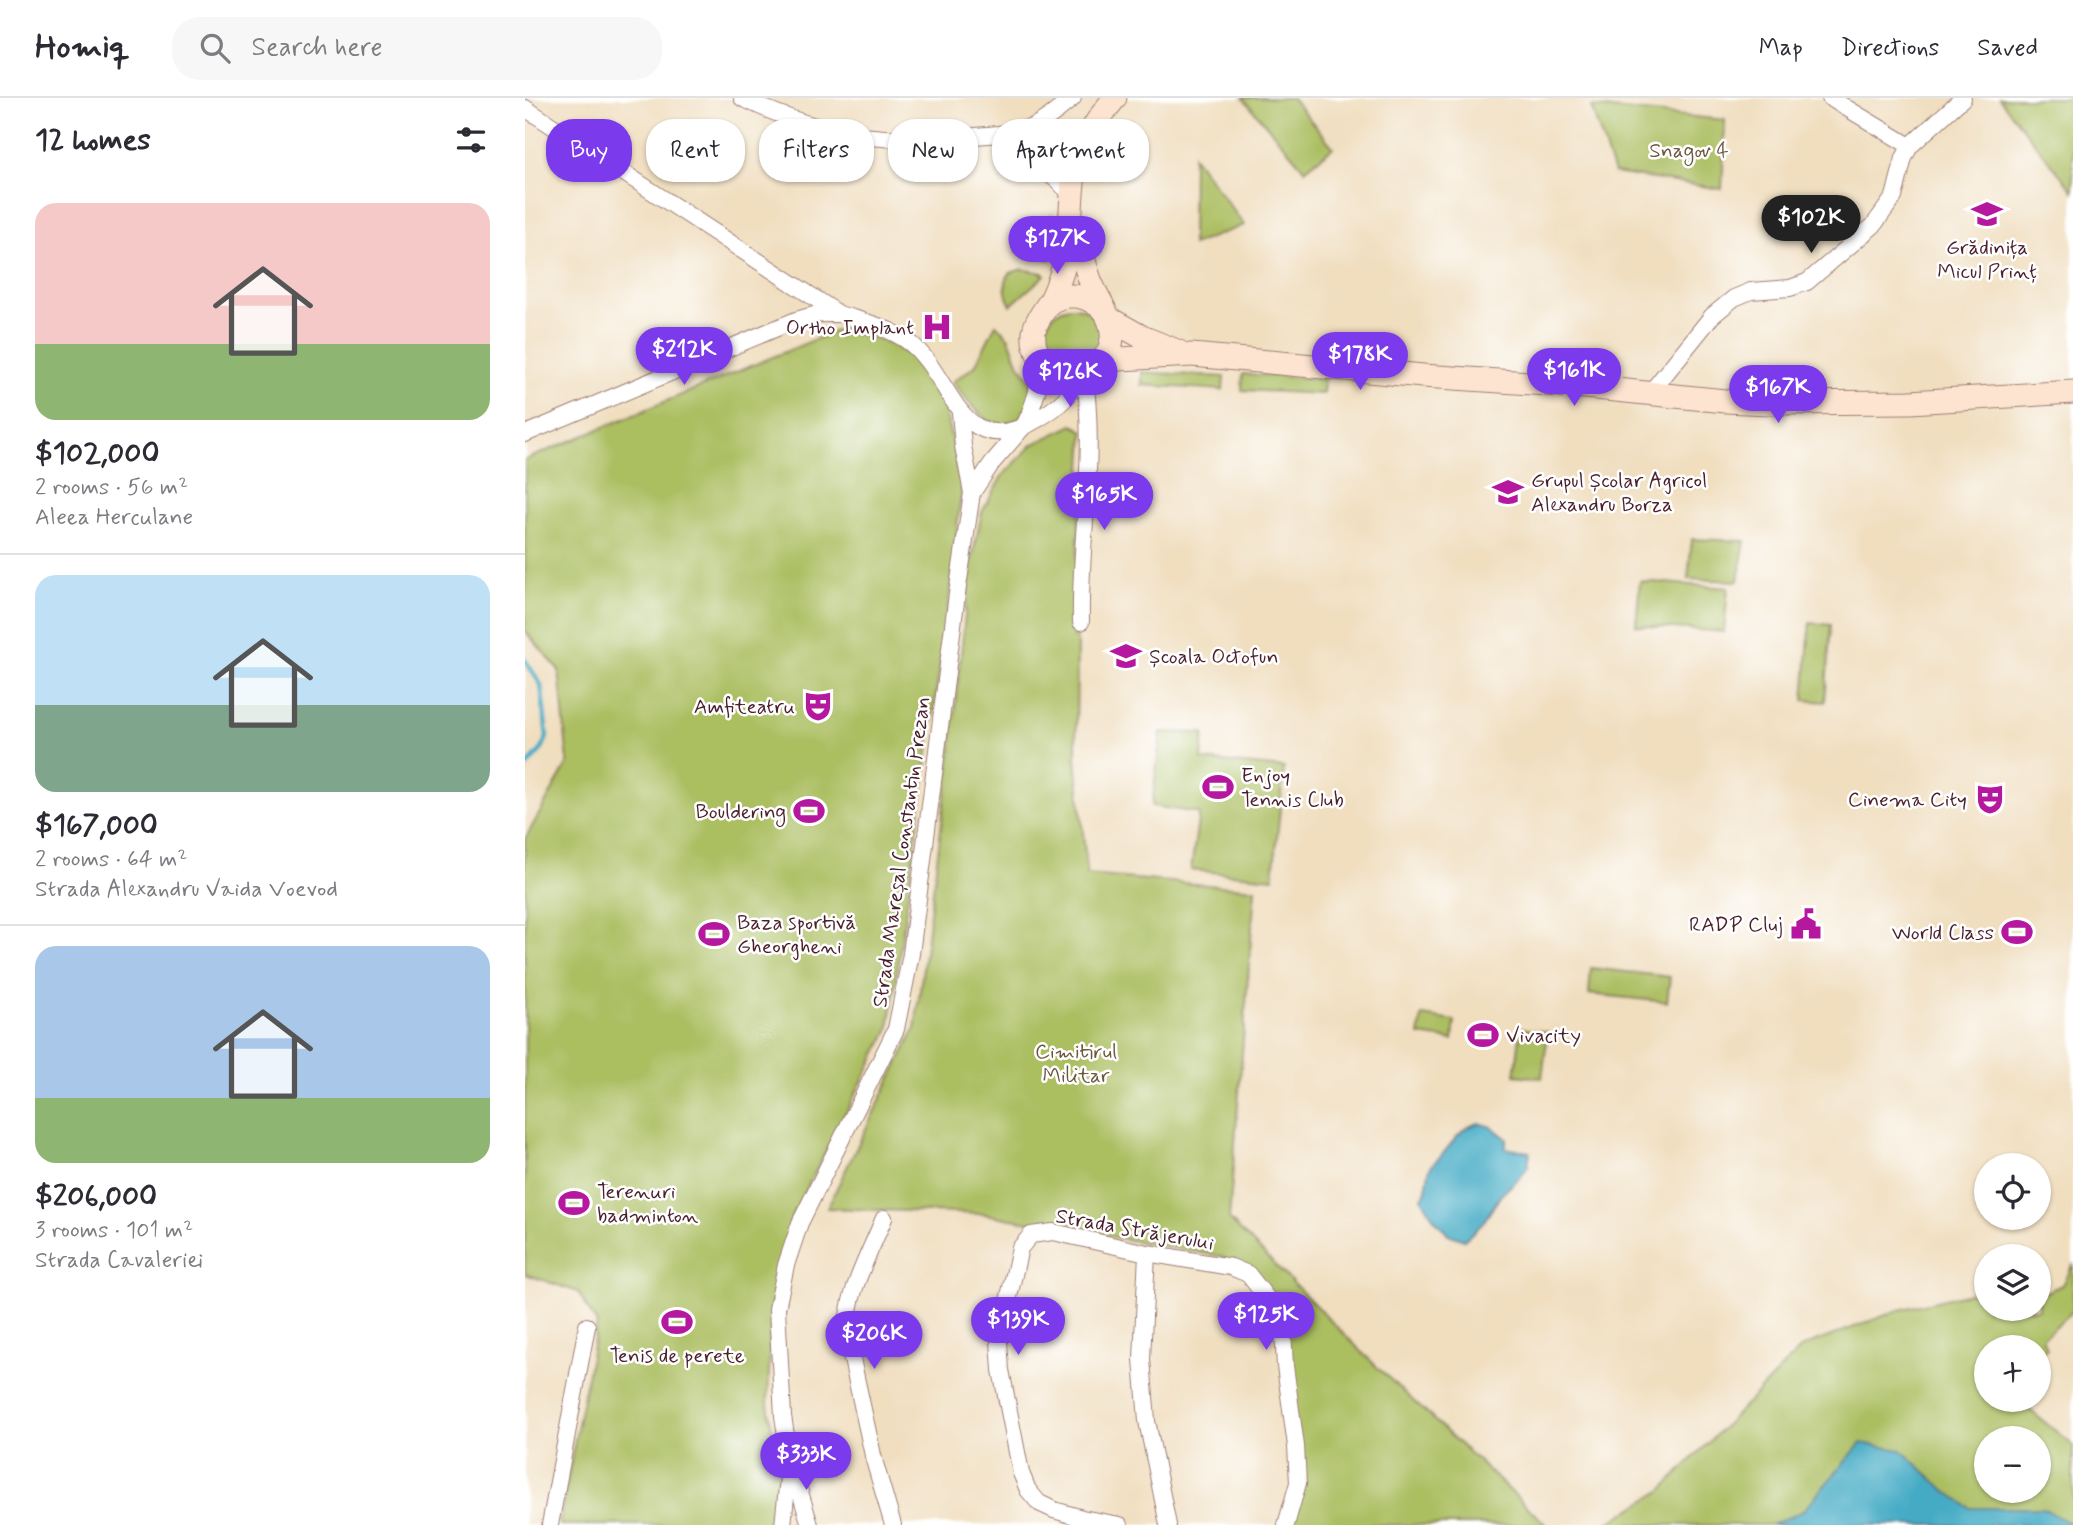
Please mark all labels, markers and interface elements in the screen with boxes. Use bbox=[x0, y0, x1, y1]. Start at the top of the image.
search box bbox=[172, 17, 662, 80]
text: Homiq bbox=[35, 26, 130, 70]
icon: search bbox=[196, 29, 234, 67]
text: Search here bbox=[252, 31, 382, 65]
text: Map bbox=[1759, 33, 1803, 64]
text: Directions bbox=[1841, 33, 1939, 64]
text: Saved bbox=[1977, 33, 2038, 64]
chip: Buy bbox=[546, 119, 632, 182]
chip: Rent bbox=[646, 119, 745, 182]
chip: Filters bbox=[759, 119, 874, 182]
chip: New bbox=[888, 119, 978, 182]
chip: Apartment bbox=[992, 119, 1149, 182]
text: 12 homes bbox=[35, 121, 151, 160]
icon: filters bbox=[452, 121, 490, 159]
park label: Snagov 4 bbox=[1649, 137, 1729, 166]
pin: $102K bbox=[1762, 195, 1860, 255]
school or university icon: Grădinița Micul Prinț bbox=[1970, 197, 2004, 231]
text: $102K bbox=[1778, 203, 1844, 233]
pin: $127K bbox=[1008, 216, 1106, 276]
text: $127K bbox=[1024, 224, 1090, 254]
place label: Grădinița Micul Prinț bbox=[1937, 234, 2037, 286]
icon: home bbox=[200, 248, 326, 374]
hospital icon: Ortho Implant bbox=[920, 310, 954, 344]
place label: Ortho Implant bbox=[786, 314, 914, 342]
pin: $212K bbox=[635, 328, 733, 387]
pin: $178K bbox=[1311, 332, 1409, 392]
text: $212K bbox=[652, 335, 716, 365]
text: $178K bbox=[1328, 340, 1392, 370]
pin: $161K bbox=[1525, 348, 1623, 408]
pin: $126K bbox=[1021, 350, 1119, 409]
text: $161K bbox=[1543, 356, 1605, 386]
text: $126K bbox=[1038, 357, 1102, 387]
pin: $167K bbox=[1729, 366, 1827, 425]
text: $167K bbox=[1745, 373, 1811, 403]
text: $102,000 bbox=[35, 434, 160, 473]
place label: Grupul Școlar Agricol Alexandru Borza bbox=[1531, 467, 1707, 519]
pin: $165K bbox=[1055, 472, 1153, 532]
text: 2 rooms · 56 m² bbox=[35, 473, 188, 503]
school or university icon: Grupul Școlar Agricol Alexandru Borza bbox=[1491, 475, 1525, 509]
text: $165K bbox=[1071, 480, 1137, 510]
text: Aleea Herculane bbox=[35, 503, 193, 533]
icon: home bbox=[200, 620, 326, 746]
school or university icon: Școala Octofun bbox=[1109, 639, 1143, 673]
place label: Școala Octofun bbox=[1149, 643, 1279, 671]
theatre icon: Amfiteatru bbox=[801, 689, 835, 723]
place label: Amfiteatru bbox=[694, 693, 795, 721]
street label: Strada Mareșal Constantin Prezan bbox=[866, 695, 938, 1009]
place label: Enjoy Tennis Club bbox=[1241, 762, 1344, 814]
sports icon: Enjoy Tennis Club bbox=[1201, 770, 1235, 804]
theatre icon: Cinema City bbox=[1973, 782, 2007, 816]
place label: Cinema City bbox=[1848, 786, 1967, 814]
sports icon: Bouldering bbox=[792, 794, 826, 828]
place label: Bouldering bbox=[695, 798, 786, 827]
text: $167,000 bbox=[35, 806, 158, 845]
text: 2 rooms · 64 m² bbox=[35, 845, 187, 875]
text: Strada Alexandru Vaida Voevod bbox=[35, 875, 338, 905]
public building icon: RADP Cluj bbox=[1789, 907, 1823, 941]
place label: Baza sportivă Gheorgheni bbox=[737, 909, 856, 961]
place label: RADP Cluj bbox=[1689, 911, 1783, 939]
sports icon: World Class bbox=[2000, 915, 2034, 949]
sports icon: Baza sportivă Gheorgheni bbox=[697, 917, 731, 951]
place label: World Class bbox=[1892, 919, 1994, 947]
icon: home bbox=[200, 991, 326, 1117]
sports icon: Vivacity bbox=[1466, 1018, 1500, 1052]
place label: Vivacity bbox=[1506, 1022, 1581, 1050]
park label: Cimitirul Militar bbox=[1035, 1038, 1117, 1090]
map controls bbox=[1974, 1153, 2051, 1503]
button: locate bbox=[1974, 1153, 2051, 1230]
text: $206,000 bbox=[35, 1177, 157, 1216]
place label: Terenuri badminton bbox=[597, 1178, 699, 1230]
sports icon: Terenuri badminton bbox=[557, 1186, 591, 1220]
street label: Strada Străjerului bbox=[1054, 1202, 1216, 1258]
text: 3 rooms · 101 m² bbox=[35, 1216, 193, 1246]
button: layers bbox=[1974, 1244, 2051, 1321]
text: Strada Cavaleriei bbox=[35, 1246, 203, 1276]
pin: $125K bbox=[1217, 1292, 1315, 1352]
pin: $139K bbox=[969, 1298, 1067, 1357]
text: $125K bbox=[1234, 1300, 1298, 1330]
sports icon: Tenis de perete bbox=[660, 1305, 694, 1339]
text: $139K bbox=[987, 1305, 1049, 1335]
pin: $206K bbox=[825, 1312, 923, 1371]
text: $206K bbox=[841, 1319, 907, 1349]
button: + bbox=[1974, 1335, 2051, 1412]
place label: Tenis de perete bbox=[609, 1342, 745, 1370]
button: − bbox=[1974, 1426, 2051, 1503]
pin: $333K bbox=[757, 1432, 855, 1492]
text: $333K bbox=[776, 1440, 836, 1470]

